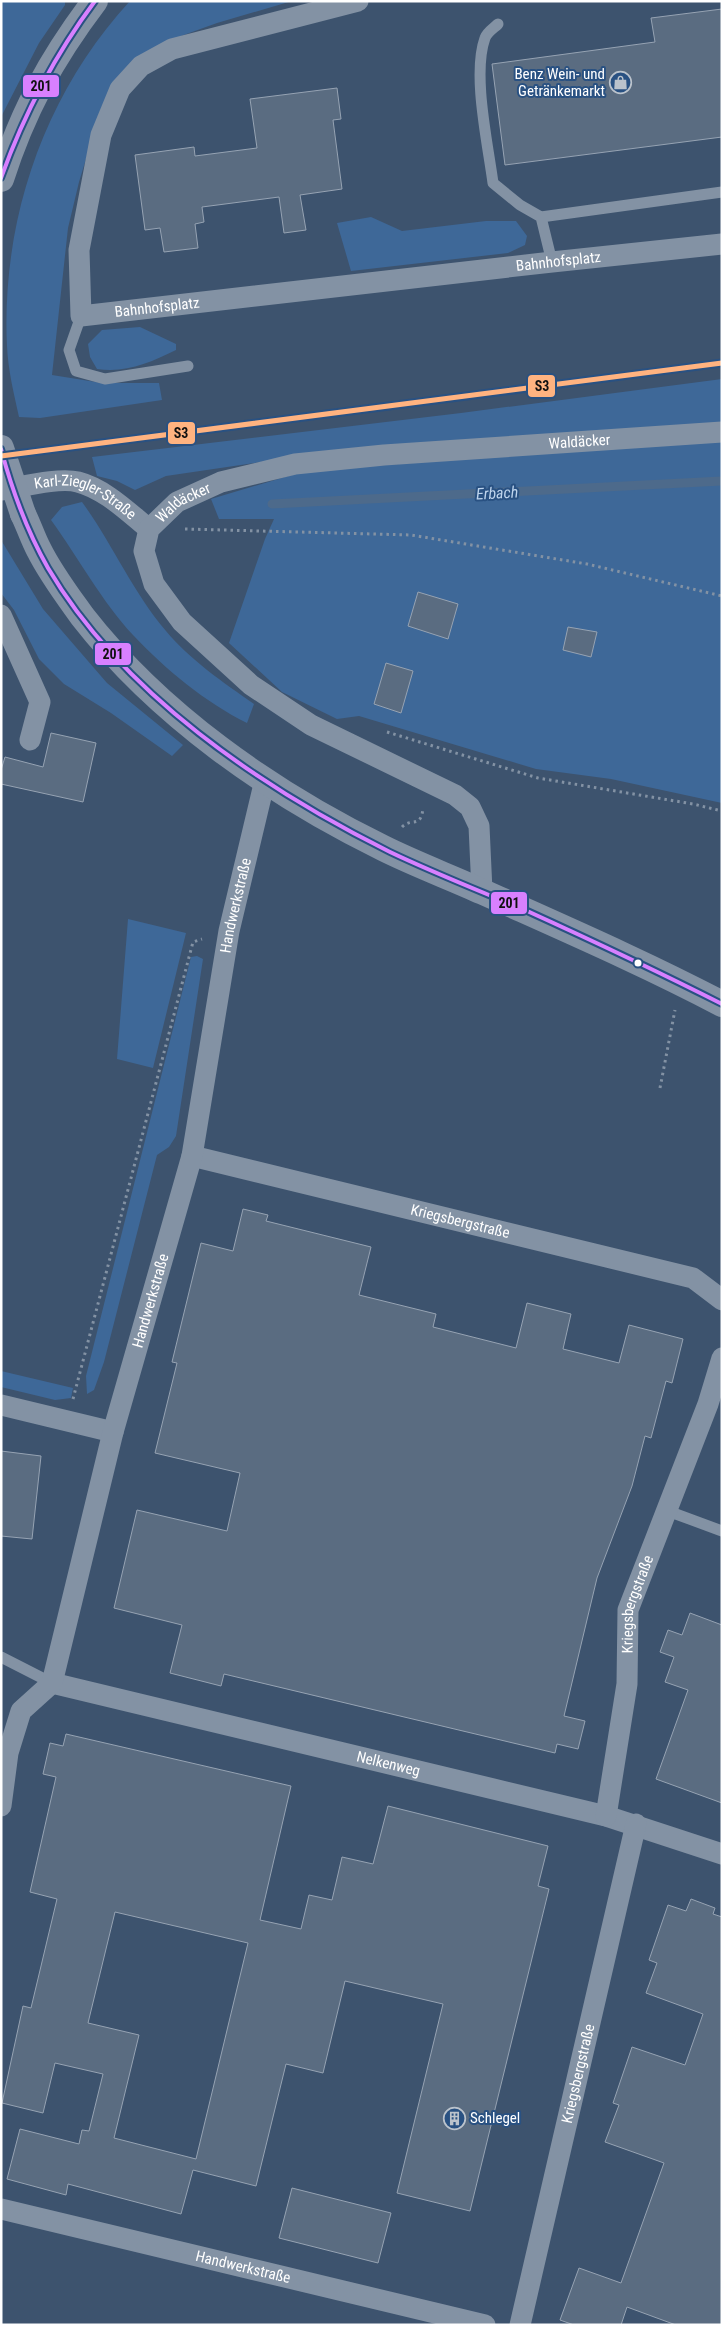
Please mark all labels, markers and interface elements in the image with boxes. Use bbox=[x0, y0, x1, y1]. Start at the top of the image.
place label: Benz Wein- und Getränkemarkt bbox=[514, 65, 605, 100]
shop icon: Benz Wein- und Getränkemarkt bbox=[609, 71, 633, 95]
line badge: 201 bbox=[22, 74, 60, 98]
text: 201 bbox=[30, 78, 52, 94]
street label: Bahnhofsplatz bbox=[515, 248, 602, 275]
street label: Bahnhofsplatz bbox=[114, 293, 200, 321]
line badge: S3 bbox=[527, 374, 556, 398]
text: S3 bbox=[535, 378, 549, 394]
line badge: S3 bbox=[167, 421, 196, 445]
text: S3 bbox=[174, 425, 188, 441]
street label: Waldäcker bbox=[548, 431, 611, 453]
street label: Karl-Ziegler-Straße bbox=[33, 472, 140, 523]
street label: Waldäcker bbox=[152, 479, 214, 526]
water label: Erbach bbox=[475, 482, 519, 504]
line badge: 201 bbox=[94, 642, 132, 666]
text: 201 bbox=[102, 646, 124, 662]
street label: Handwerkstraße bbox=[217, 856, 255, 954]
line badge: 201 bbox=[490, 891, 528, 915]
text: 201 bbox=[498, 895, 520, 911]
unlabelled marker bbox=[633, 958, 643, 968]
street label: Kriegsbergstraße bbox=[409, 1201, 512, 1242]
street label: Handwerkstraße bbox=[129, 1252, 173, 1350]
street label: Kriegsbergstraße bbox=[618, 1553, 657, 1653]
street label: Nelkenweg bbox=[355, 1747, 422, 1780]
street label: Kriegsbergstraße bbox=[558, 2022, 598, 2125]
building icon: Schlegel bbox=[442, 2106, 466, 2130]
place label: Schlegel bbox=[470, 2109, 520, 2127]
street label: Handwerkstraße bbox=[194, 2247, 292, 2287]

